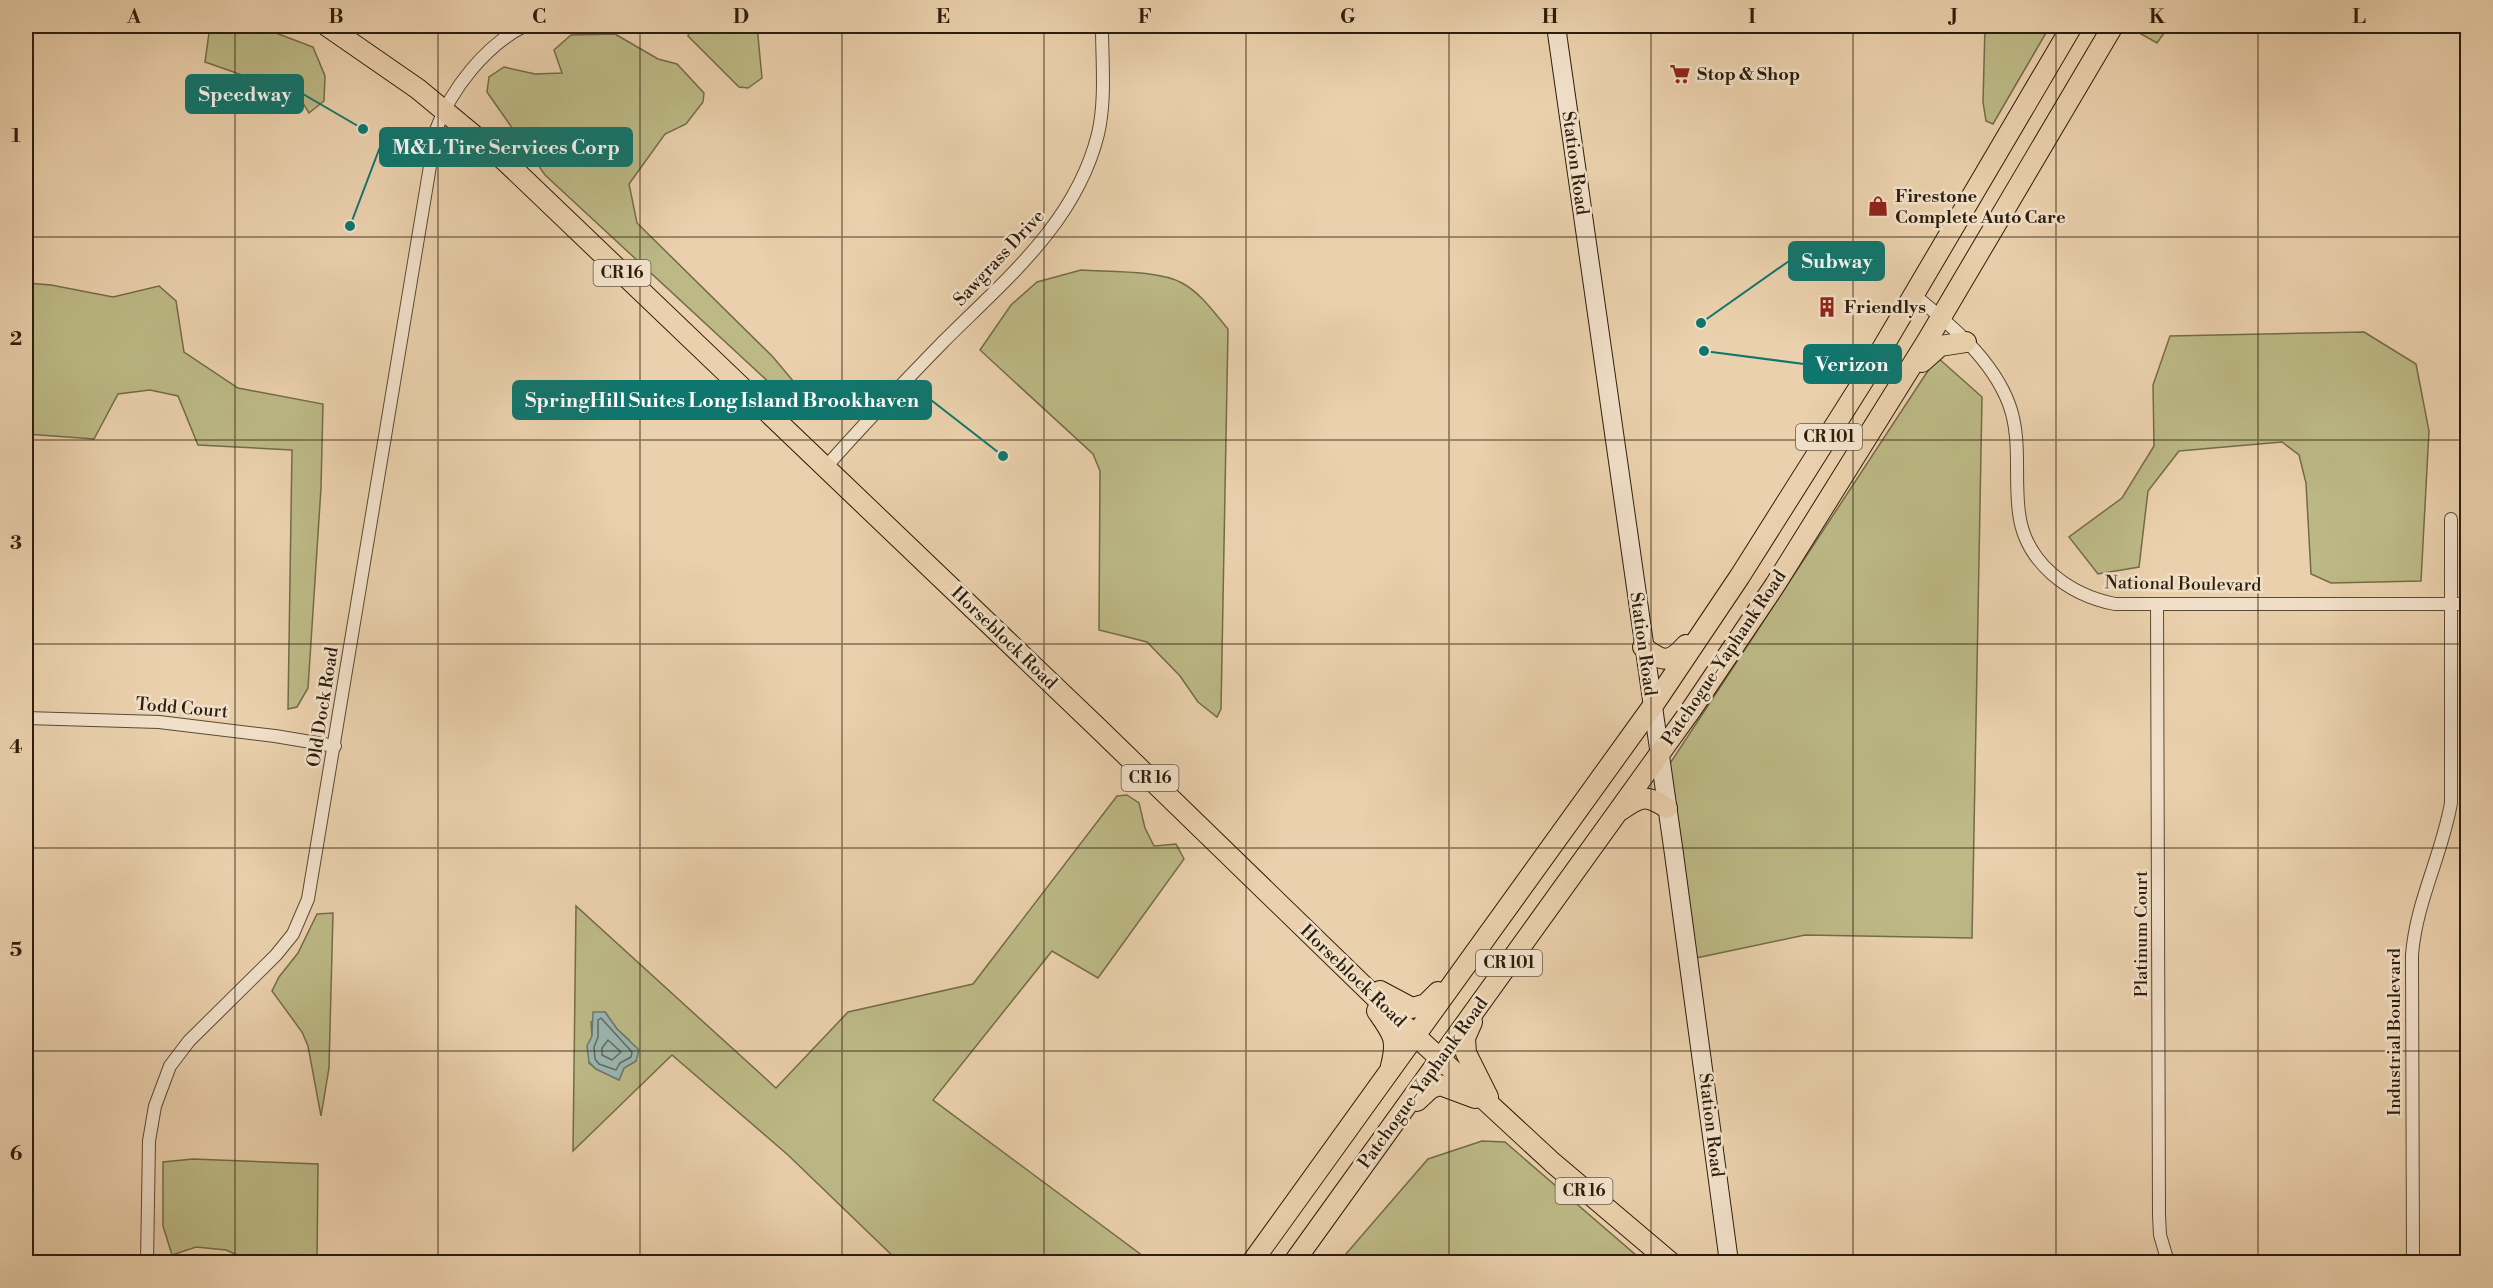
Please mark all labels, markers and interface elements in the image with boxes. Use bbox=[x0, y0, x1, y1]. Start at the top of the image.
text: A bbox=[126, 5, 142, 30]
text: B bbox=[328, 5, 344, 30]
text: C bbox=[532, 5, 546, 30]
text: D bbox=[733, 5, 749, 30]
text: E bbox=[936, 5, 950, 30]
text: F bbox=[1138, 5, 1152, 30]
text: G bbox=[1340, 5, 1356, 30]
text: H bbox=[1542, 5, 1559, 30]
text: I bbox=[1748, 5, 1756, 30]
text: J bbox=[1947, 5, 1958, 30]
text: K bbox=[2149, 5, 2166, 30]
text: L bbox=[2352, 5, 2366, 30]
supermarket icon: Stop & Shop bbox=[1668, 62, 1692, 86]
place label: Stop & Shop bbox=[1697, 63, 1800, 86]
callout: Speedway bbox=[186, 75, 303, 113]
text: Speedway bbox=[199, 83, 292, 108]
street label: Station Road bbox=[1556, 110, 1594, 217]
text: 1 bbox=[11, 124, 21, 149]
callout: M&L Tire Services Corp bbox=[380, 128, 632, 166]
text: M&L Tire Services Corp bbox=[392, 136, 620, 161]
place label: Firestone Complete Auto Care bbox=[1895, 185, 2066, 229]
shop icon: Firestone Complete Auto Care bbox=[1866, 194, 1890, 218]
street label: Sawgrass Drive bbox=[948, 205, 1050, 311]
callout: Subway bbox=[1789, 242, 1884, 280]
text: Subway bbox=[1802, 250, 1873, 275]
road number: CR 16 bbox=[594, 260, 650, 286]
building icon: Friendlys bbox=[1815, 295, 1839, 319]
place label: Friendlys bbox=[1844, 296, 1926, 319]
text: 2 bbox=[10, 327, 22, 352]
callout: Verizon bbox=[1804, 345, 1901, 383]
text: Verizon bbox=[1815, 353, 1889, 378]
callout: SpringHill Suites Long Island Brookhaven bbox=[513, 381, 931, 419]
text: SpringHill Suites Long Island Brookhaven bbox=[525, 389, 920, 414]
road number: CR 101 bbox=[1796, 424, 1862, 450]
text: 3 bbox=[10, 531, 22, 556]
street label: Patchogue-Yaphank Road bbox=[1657, 565, 1792, 750]
street label: National Boulevard bbox=[2104, 571, 2262, 597]
street label: Horseblock Road bbox=[946, 581, 1063, 695]
street label: Station Road bbox=[1624, 591, 1662, 698]
street label: Old Dock Road bbox=[302, 644, 344, 769]
street label: Todd Court bbox=[135, 693, 230, 724]
text: 4 bbox=[9, 735, 23, 760]
road number: CR 16 bbox=[1122, 765, 1178, 791]
street label: Platinum Court bbox=[2130, 870, 2153, 997]
street label: Horseblock Road bbox=[1295, 919, 1412, 1033]
text: 5 bbox=[10, 938, 22, 963]
street label: Industrial Boulevard bbox=[2383, 947, 2406, 1116]
road number: CR 101 bbox=[1476, 950, 1542, 976]
street label: Patchogue-Yaphank Road bbox=[1353, 992, 1494, 1173]
street label: Station Road bbox=[1693, 1072, 1729, 1179]
text: 6 bbox=[10, 1142, 23, 1167]
road number: CR 16 bbox=[1556, 1178, 1612, 1204]

